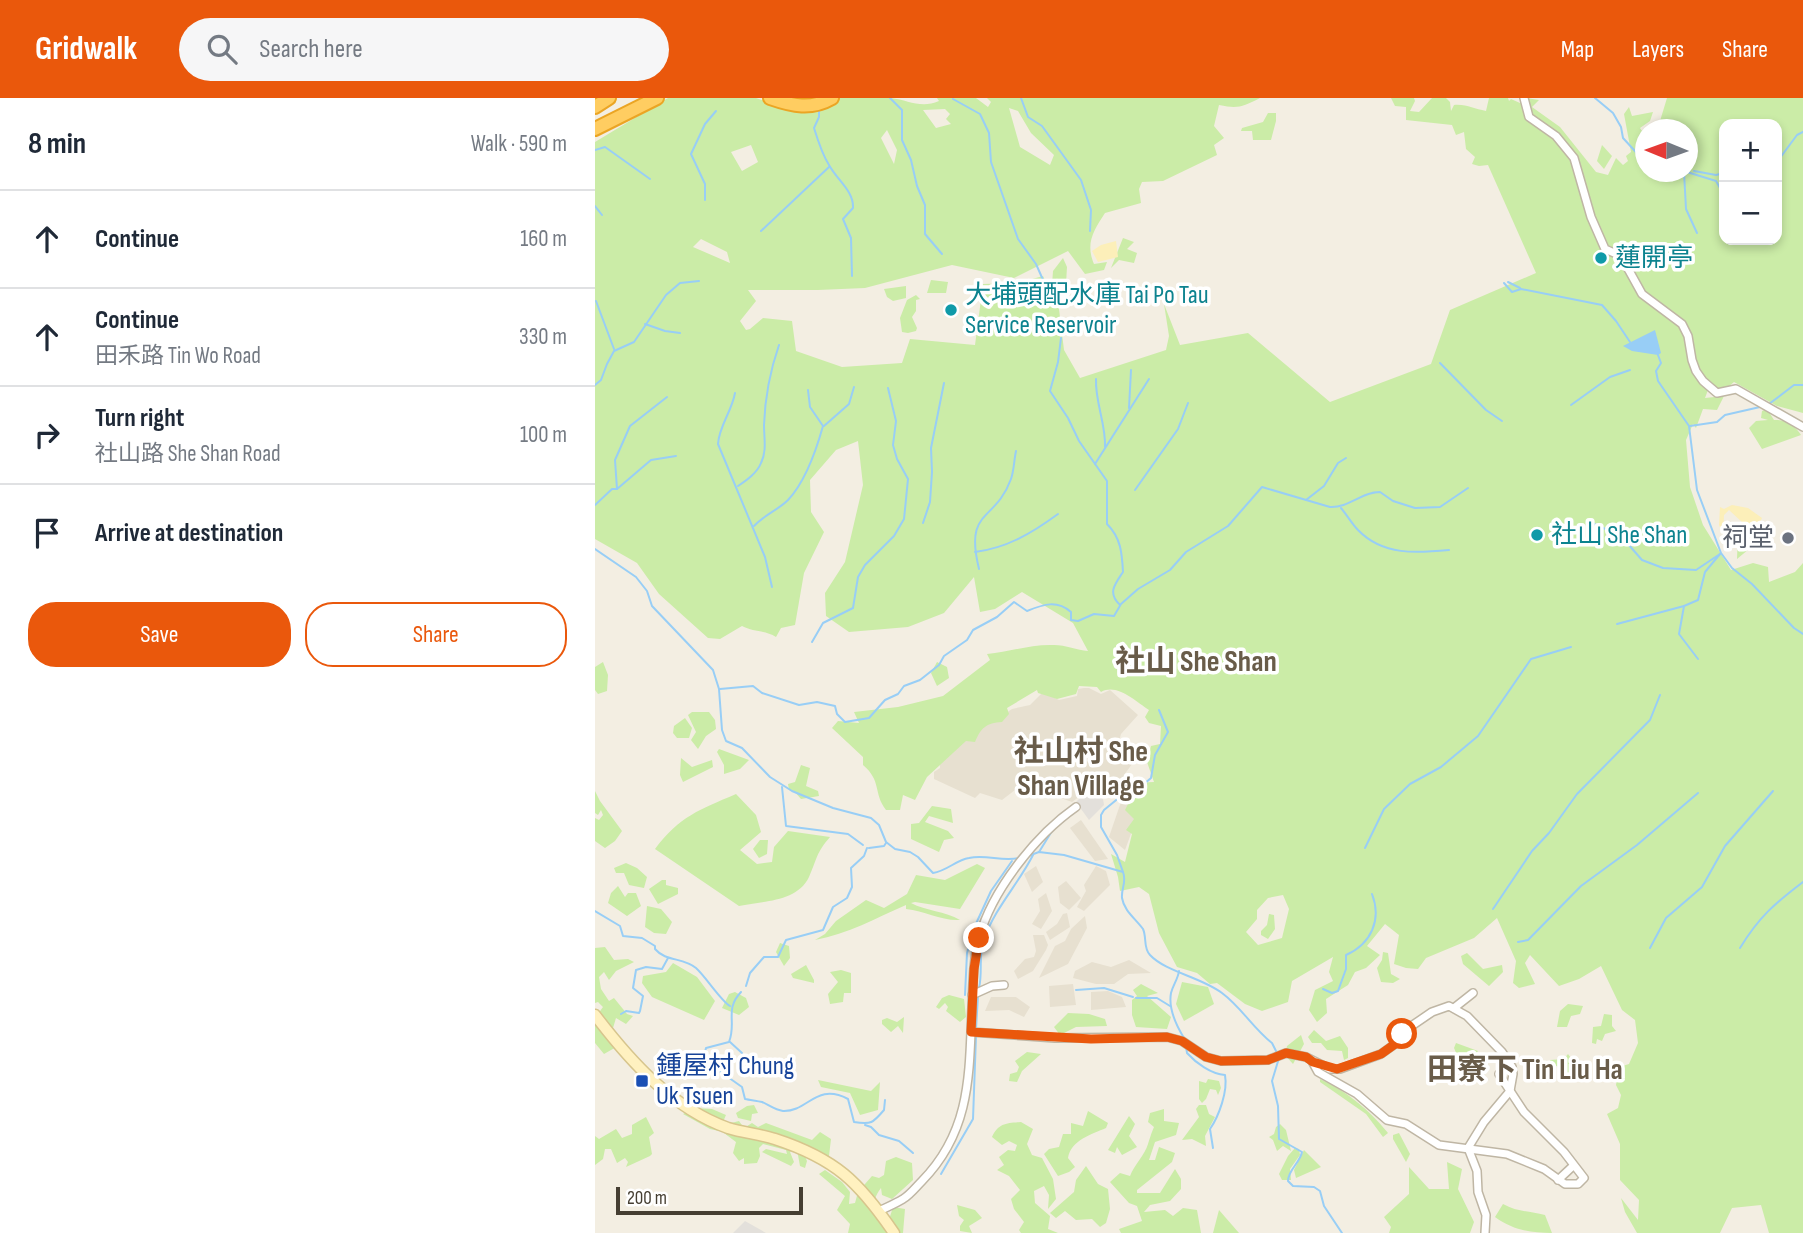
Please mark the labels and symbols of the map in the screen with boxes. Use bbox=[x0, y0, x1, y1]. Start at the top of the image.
north arrow bbox=[1635, 119, 1698, 182]
place label: 蓮開亭 bbox=[1615, 243, 1693, 274]
marker: 蓮開亭 bbox=[1593, 250, 1609, 266]
place label: 大埔頭配水庫 Tai Po Tau Service Reservoir bbox=[965, 280, 1209, 341]
marker: 大埔頭配水庫 Tai Po Tau Service Reservoir bbox=[943, 302, 959, 318]
place label: 社山 She Shan bbox=[1551, 520, 1687, 551]
place label: 祠堂 bbox=[1722, 523, 1774, 554]
marker: 社山 She Shan bbox=[1529, 527, 1545, 543]
marker: 祠堂 bbox=[1780, 530, 1796, 546]
district label: 社山 She Shan bbox=[1115, 644, 1277, 680]
district label: 社山村 She Shan Village bbox=[1014, 734, 1148, 804]
route end bbox=[963, 922, 994, 953]
route start bbox=[1386, 1018, 1417, 1049]
place label: 鍾屋村 Chung Uk Tsuen bbox=[656, 1051, 794, 1112]
district label: 田寮下 Tin Liu Ha bbox=[1427, 1052, 1623, 1088]
marker: 鍾屋村 Chung Uk Tsuen bbox=[634, 1073, 650, 1089]
scale bar bbox=[616, 1184, 803, 1216]

